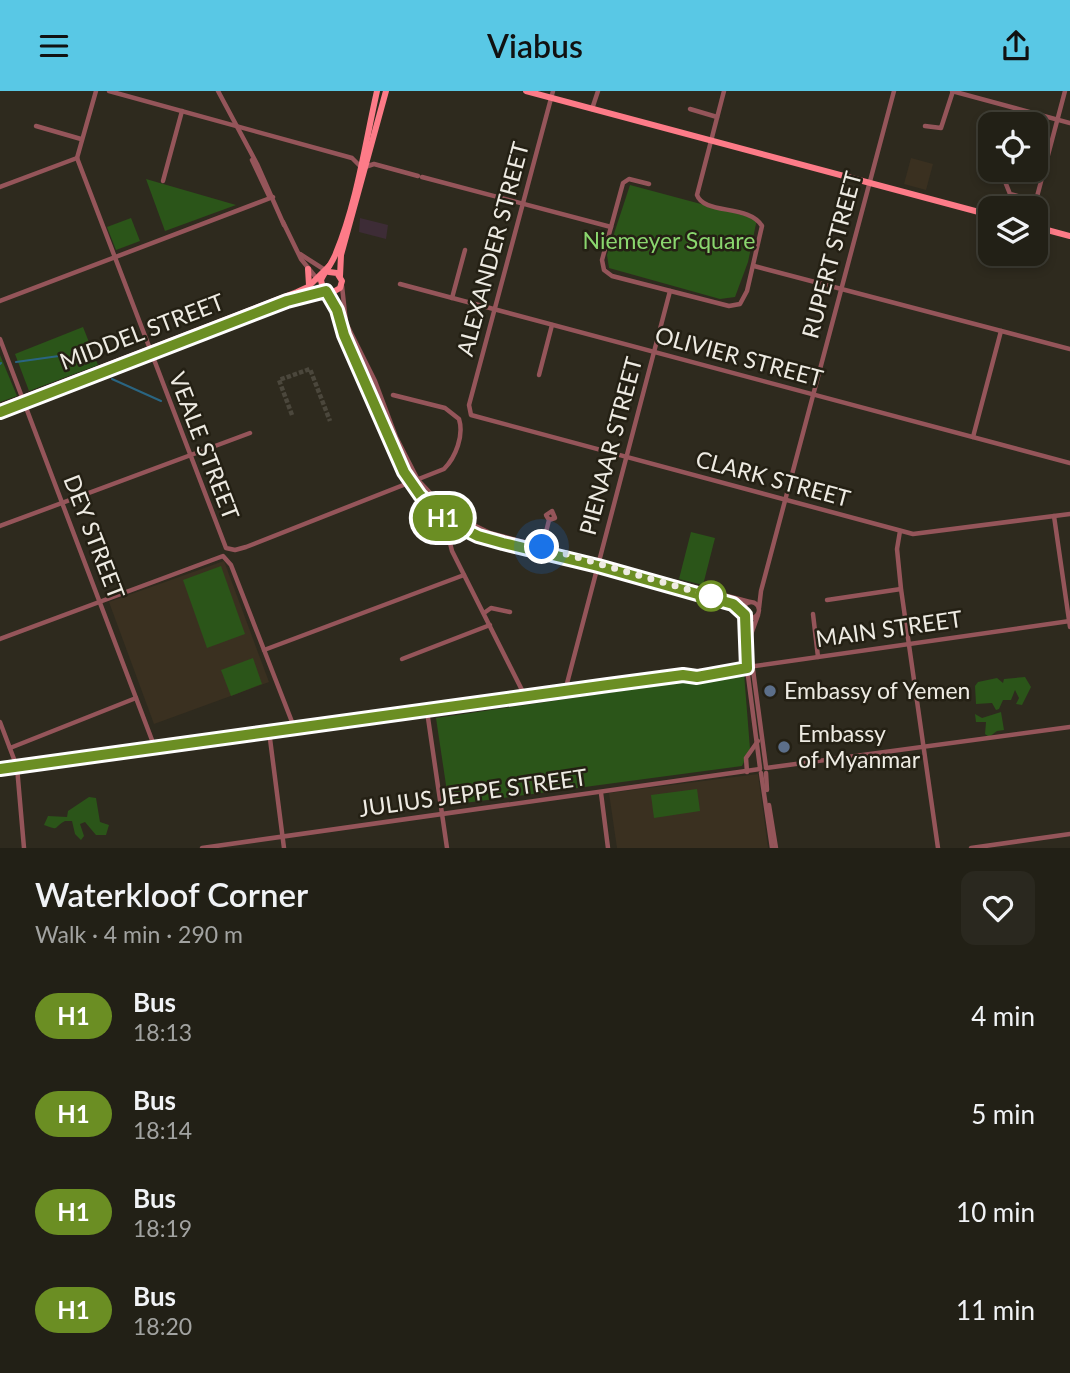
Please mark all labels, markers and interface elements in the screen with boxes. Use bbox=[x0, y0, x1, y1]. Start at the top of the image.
text: Viabus bbox=[487, 26, 583, 65]
icon: menu bbox=[35, 27, 73, 65]
icon: share bbox=[997, 27, 1035, 65]
map controls bbox=[978, 112, 1048, 266]
button: locate bbox=[978, 112, 1048, 182]
street label: ALEXANDER STREET bbox=[450, 138, 534, 359]
street label: RUPERT STREET bbox=[795, 168, 867, 341]
button: layers bbox=[978, 196, 1048, 266]
park label: Niemeyer Square bbox=[583, 226, 755, 254]
street label: MIDDEL STREET bbox=[56, 287, 228, 375]
street label: OLIVIER STREET bbox=[652, 320, 827, 392]
street label: PIENAAR STREET bbox=[573, 353, 647, 538]
street label: VEALE STREET bbox=[164, 368, 246, 524]
street label: CLARK STREET bbox=[693, 444, 854, 512]
street label: DEY STREET bbox=[58, 471, 132, 603]
line badge: H1 bbox=[412, 495, 474, 541]
text: H1 bbox=[427, 503, 459, 532]
your location bbox=[524, 529, 559, 564]
unlabelled marker bbox=[696, 581, 726, 611]
street label: MAIN STREET bbox=[814, 604, 964, 652]
place label: Embassy of Yemen bbox=[784, 676, 970, 704]
marker: Embassy of Yemen bbox=[762, 683, 778, 699]
place label: Embassy of Myanmar bbox=[798, 719, 921, 773]
marker: Embassy of Myanmar bbox=[776, 739, 792, 755]
street label: JULIUS JEPPE STREET bbox=[357, 762, 589, 822]
button: heart bbox=[961, 871, 1035, 945]
text: Waterkloof Corner bbox=[35, 874, 308, 914]
text: Walk · 4 min · 290 m bbox=[35, 920, 243, 948]
text: Bus bbox=[133, 986, 176, 1018]
text: 4 min bbox=[971, 1000, 1035, 1032]
text: H1 bbox=[57, 1001, 90, 1030]
text: 18:13 bbox=[133, 1018, 192, 1046]
text: Bus bbox=[133, 1084, 176, 1116]
text: 5 min bbox=[971, 1098, 1035, 1130]
text: H1 bbox=[57, 1099, 90, 1128]
text: 18:14 bbox=[133, 1116, 192, 1144]
text: Bus bbox=[133, 1182, 176, 1214]
text: 10 min bbox=[956, 1196, 1035, 1228]
text: H1 bbox=[57, 1197, 90, 1226]
text: 18:19 bbox=[133, 1214, 192, 1242]
text: Bus bbox=[133, 1280, 176, 1312]
text: 11 min bbox=[956, 1294, 1035, 1326]
text: H1 bbox=[57, 1295, 90, 1324]
text: 18:20 bbox=[133, 1312, 192, 1340]

